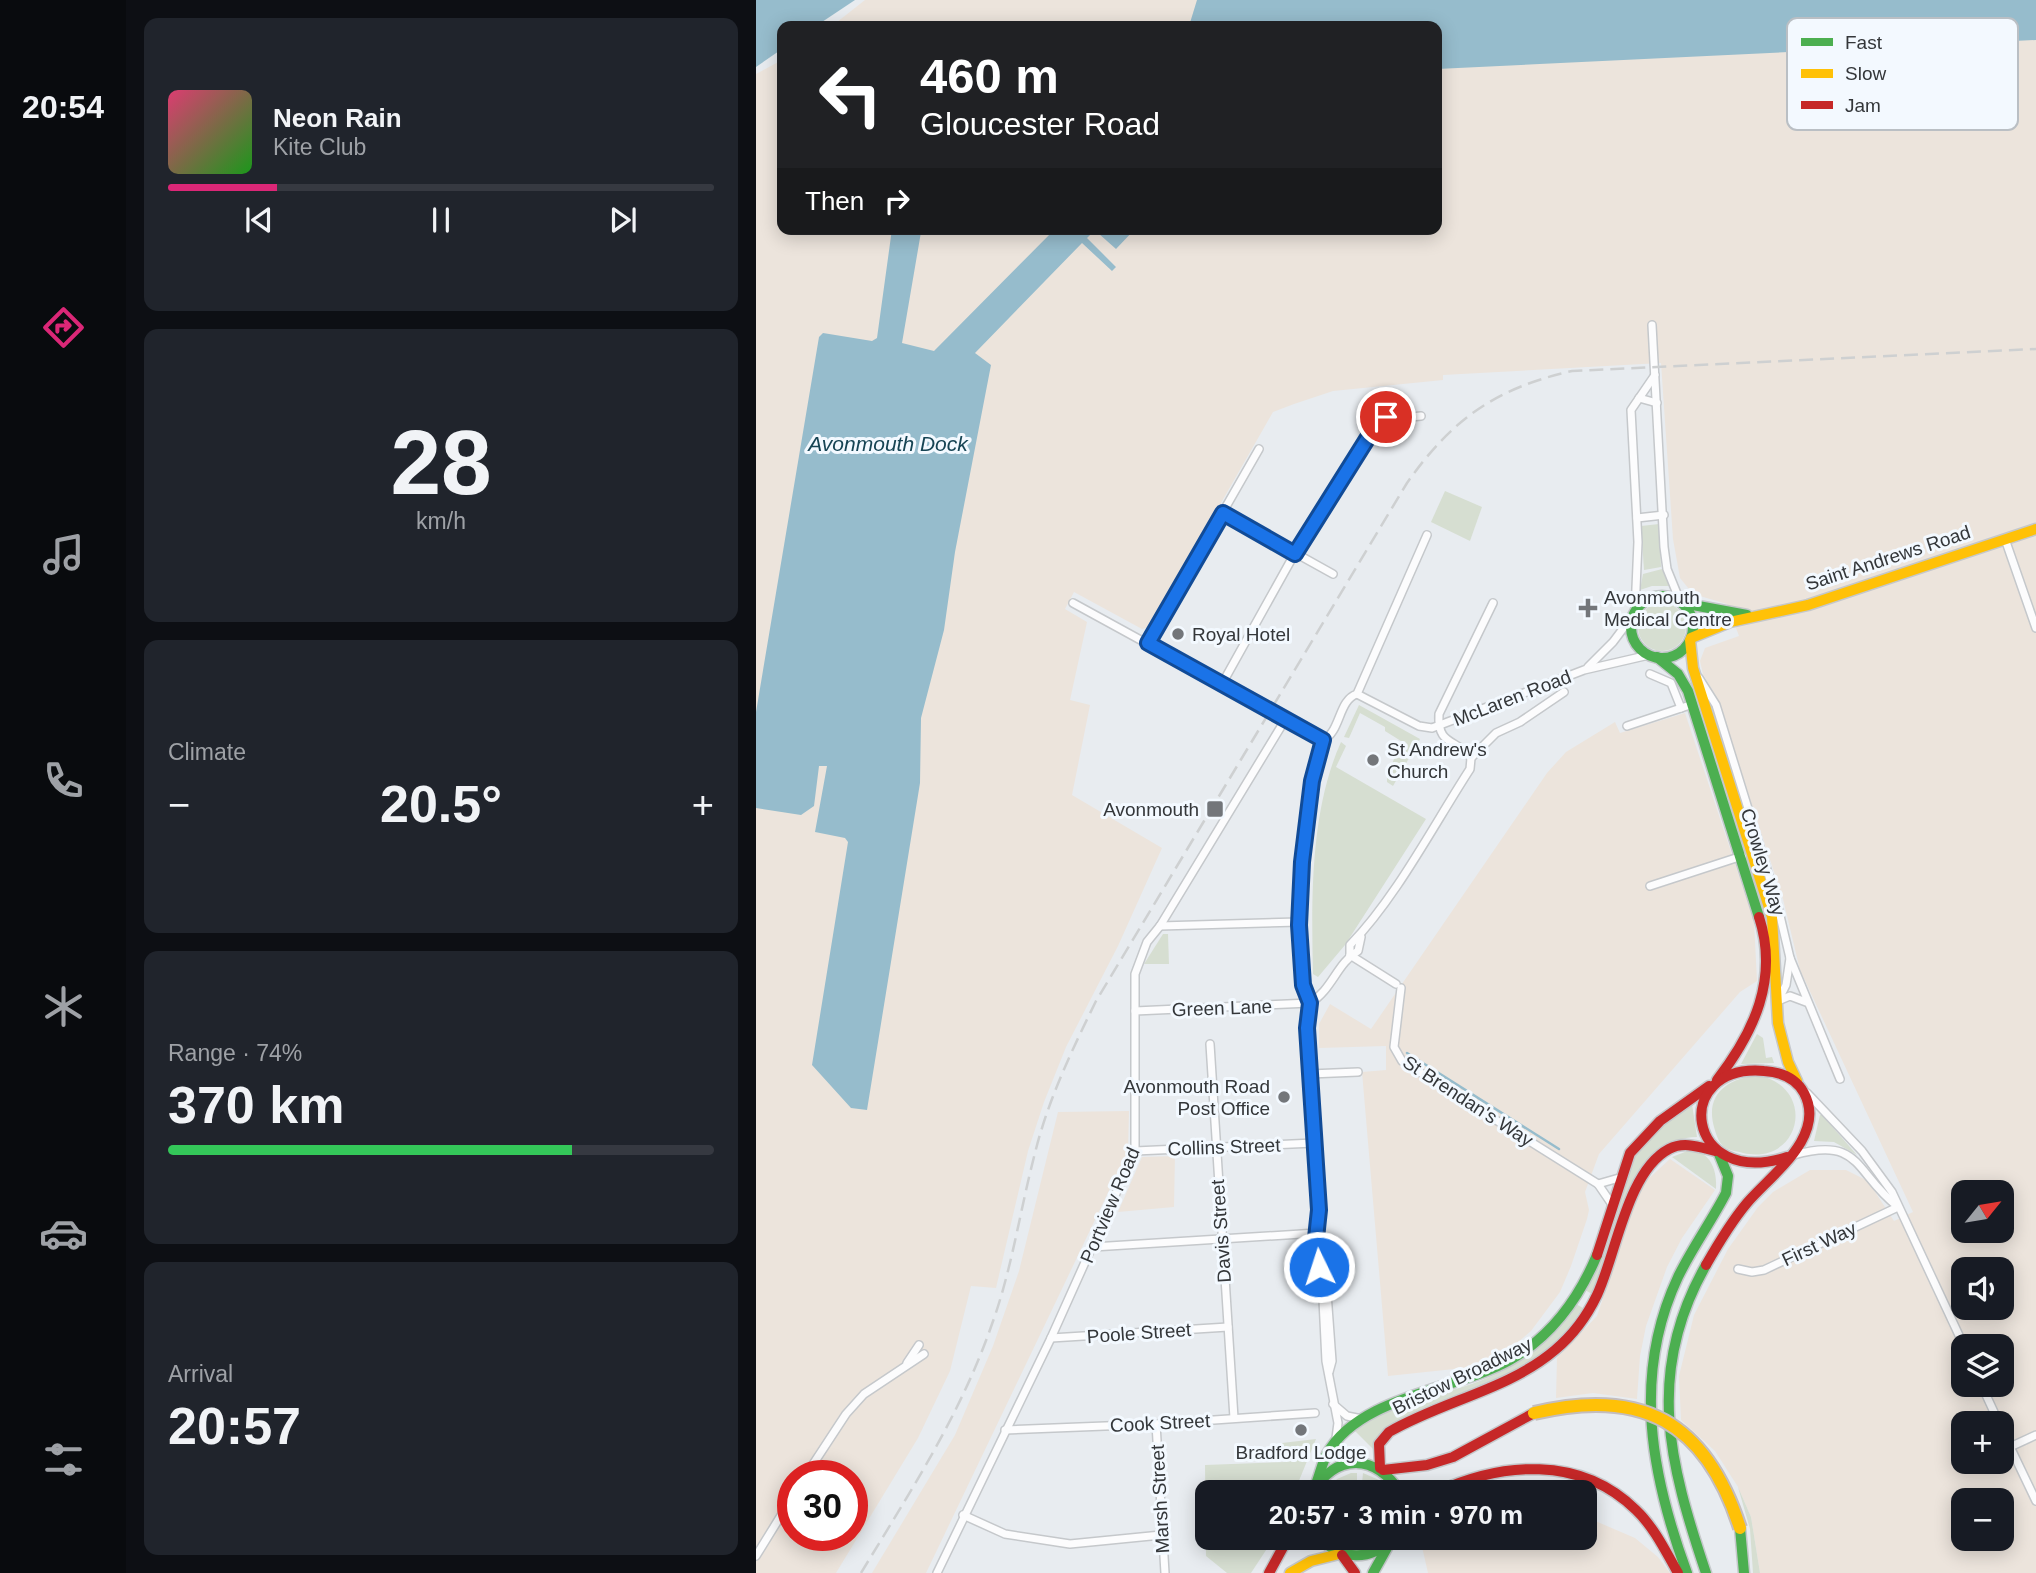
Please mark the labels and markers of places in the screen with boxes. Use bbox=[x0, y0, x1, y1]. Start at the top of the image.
pin bbox=[1356, 387, 1416, 447]
place label: Avonmouth Medical Centre bbox=[1604, 587, 1732, 630]
marker: Avonmouth Medical Centre bbox=[1578, 598, 1598, 618]
place label: Royal Hotel bbox=[1192, 624, 1290, 645]
marker: Royal Hotel bbox=[1170, 626, 1186, 642]
place label: St Andrew's Church bbox=[1387, 739, 1487, 782]
marker: St Andrew's Church bbox=[1365, 752, 1381, 768]
place label: Avonmouth bbox=[1103, 799, 1199, 820]
marker: Avonmouth bbox=[1205, 799, 1225, 819]
place label: Avonmouth Road Post Office bbox=[1124, 1076, 1270, 1119]
marker: Avonmouth Road Post Office bbox=[1276, 1089, 1292, 1105]
marker: Bradford Lodge bbox=[1293, 1422, 1309, 1438]
place label: Bradford Lodge bbox=[1236, 1442, 1367, 1463]

